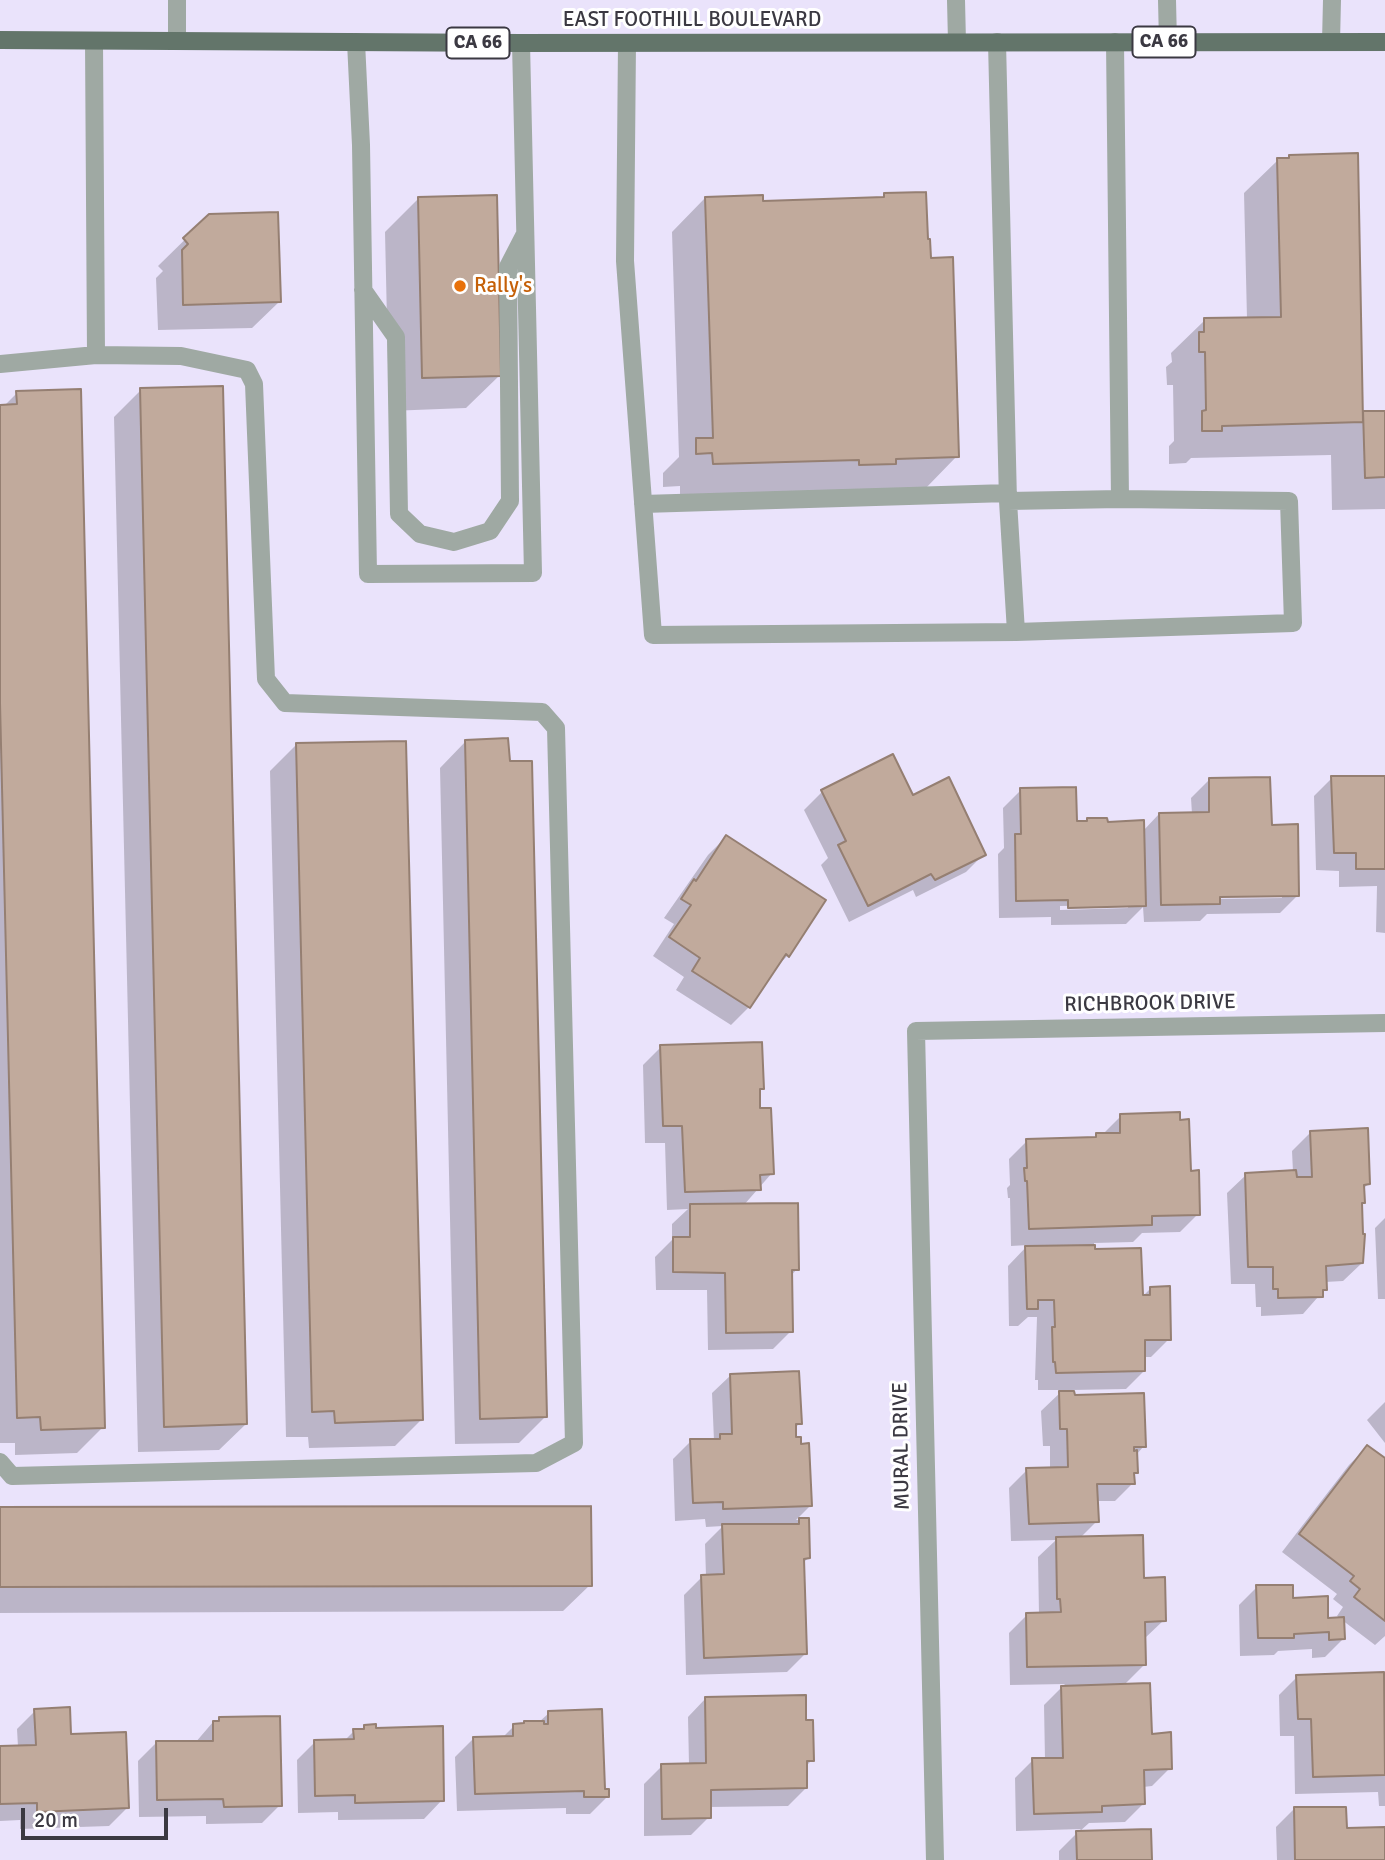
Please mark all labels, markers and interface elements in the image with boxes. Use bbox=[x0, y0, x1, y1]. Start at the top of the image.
street label: EAST FOOTHILL BOULEVARD bbox=[563, 7, 821, 33]
road number: CA 66 bbox=[1132, 26, 1196, 58]
road number: CA 66 bbox=[447, 28, 510, 58]
place label: Rally's bbox=[474, 273, 532, 299]
marker: Rally's bbox=[452, 278, 468, 294]
street label: RICHBROOK DRIVE bbox=[1064, 990, 1236, 1018]
street label: MURAL DRIVE bbox=[888, 1382, 916, 1510]
scale bar bbox=[24, 1794, 172, 1838]
text: 20 m bbox=[34, 1807, 78, 1833]

